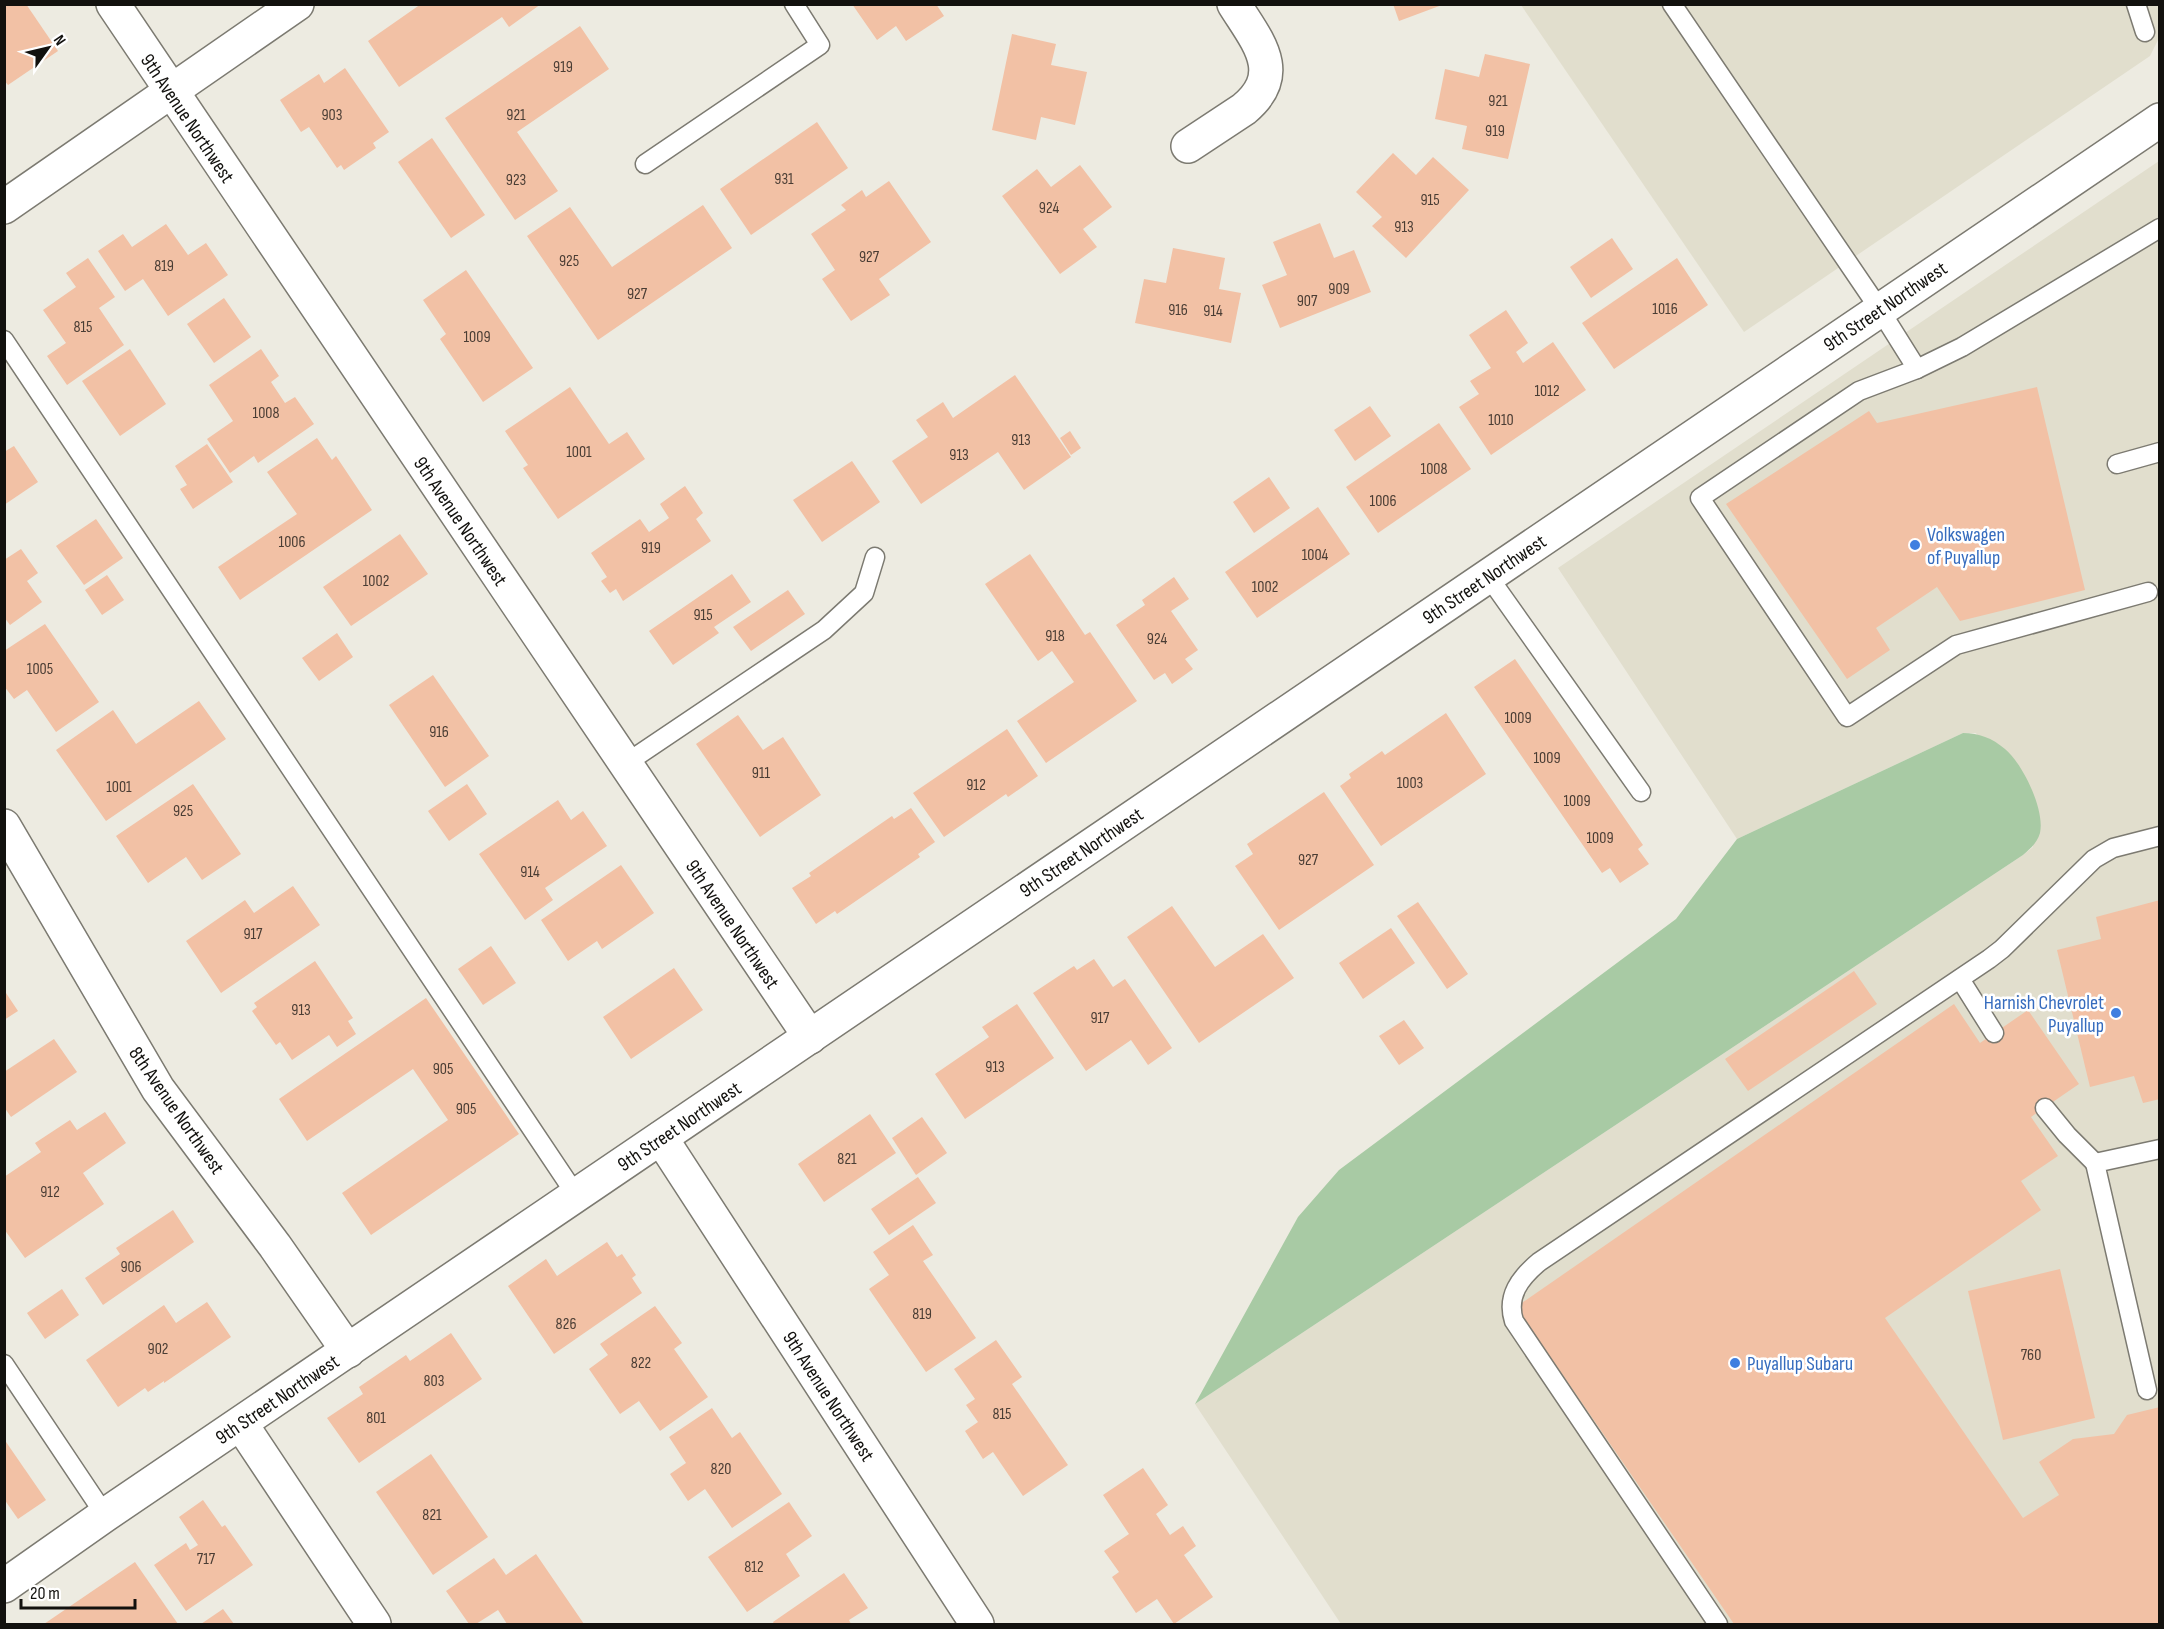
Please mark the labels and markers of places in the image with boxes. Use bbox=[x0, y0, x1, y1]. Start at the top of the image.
place label: Volkswagen of Puyallup bbox=[1927, 523, 2005, 570]
marker: Volkswagen of Puyallup bbox=[1908, 538, 1922, 552]
place label: Harnish Chevrolet Puyallup bbox=[1984, 991, 2104, 1038]
marker: Harnish Chevrolet Puyallup bbox=[2109, 1006, 2123, 1020]
place label: Puyallup Subaru bbox=[1747, 1352, 1853, 1376]
marker: Puyallup Subaru bbox=[1728, 1356, 1742, 1370]

